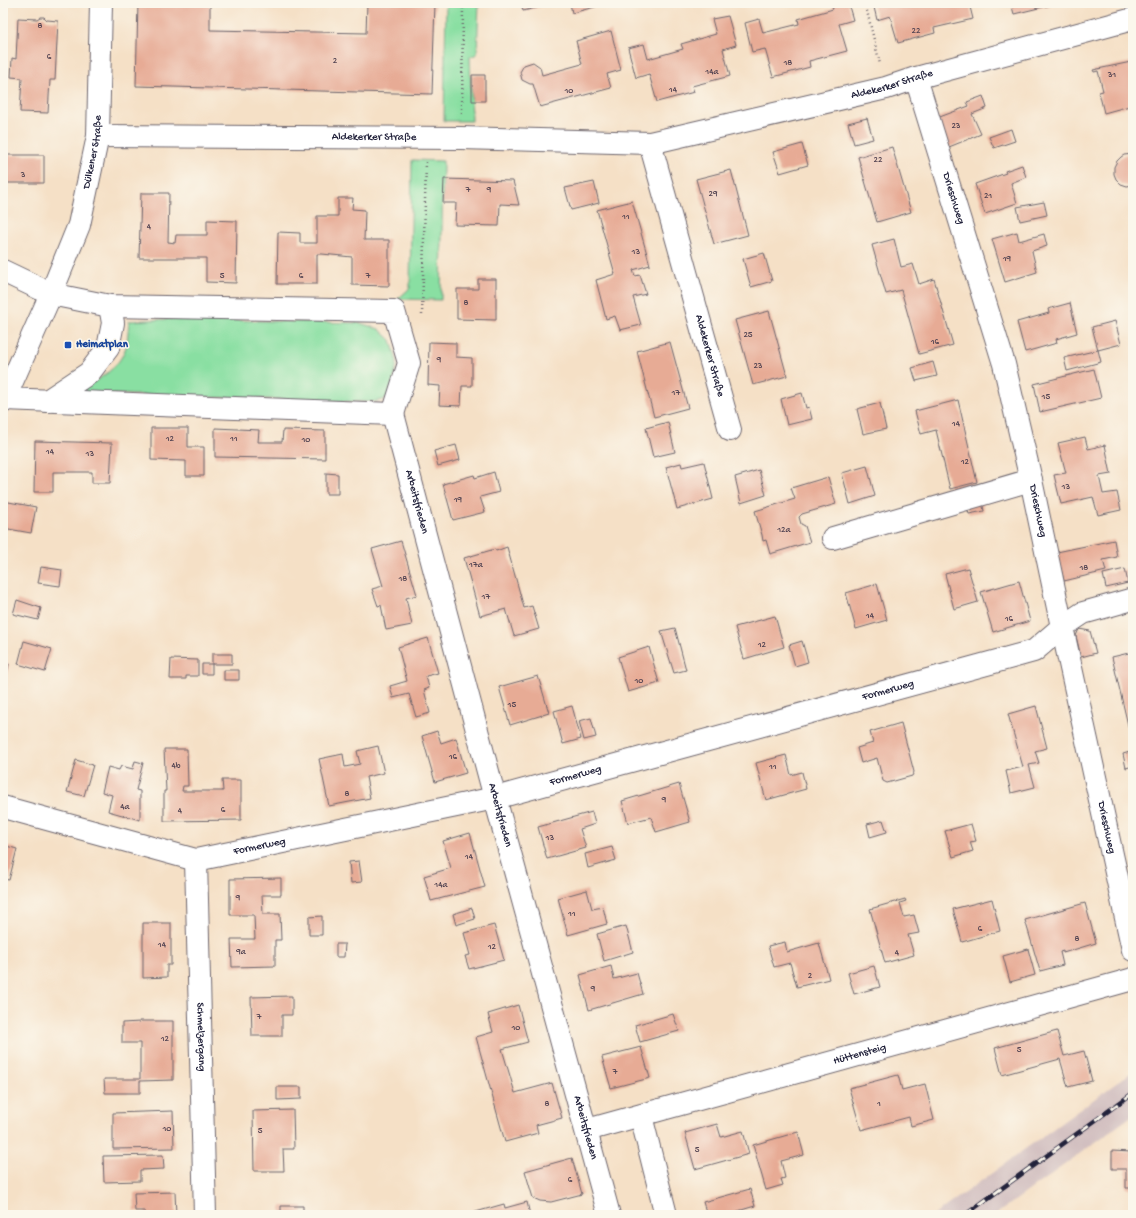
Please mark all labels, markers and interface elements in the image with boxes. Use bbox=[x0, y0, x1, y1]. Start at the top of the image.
house number: 8 bbox=[38, 21, 43, 32]
house number: 22 bbox=[912, 26, 921, 37]
house number: 6 bbox=[47, 52, 52, 63]
house number: 2 bbox=[333, 56, 338, 67]
house number: 18 bbox=[783, 58, 792, 69]
house number: 14a bbox=[705, 67, 719, 78]
street label: Aldekerker Straße bbox=[850, 68, 935, 102]
house number: 31 bbox=[1107, 70, 1117, 81]
house number: 14 bbox=[668, 85, 678, 96]
house number: 10 bbox=[564, 86, 573, 97]
street label: Dülkener Straße bbox=[81, 115, 104, 191]
house number: 23 bbox=[951, 121, 961, 132]
street label: Aldekerker Straße bbox=[332, 131, 417, 144]
house number: 22 bbox=[874, 155, 883, 166]
house number: 3 bbox=[20, 170, 26, 181]
street label: Drieschweg bbox=[939, 170, 967, 226]
house number: 7 bbox=[465, 185, 471, 196]
house number: 9 bbox=[486, 185, 492, 196]
house number: 29 bbox=[709, 189, 718, 200]
house number: 21 bbox=[984, 191, 992, 202]
house number: 11 bbox=[621, 212, 630, 223]
house number: 4 bbox=[147, 222, 152, 233]
house number: 13 bbox=[631, 247, 640, 258]
house number: 19 bbox=[1002, 254, 1012, 265]
house number: 5 bbox=[220, 271, 225, 282]
house number: 6 bbox=[299, 271, 304, 282]
house number: 7 bbox=[365, 271, 371, 282]
house number: 8 bbox=[464, 298, 469, 309]
street label: Aldekerker Straße bbox=[692, 313, 727, 399]
house number: 25 bbox=[743, 330, 753, 341]
house number: 16 bbox=[930, 337, 940, 348]
place label: Heimatplan bbox=[76, 338, 129, 351]
marker: Heimatplan bbox=[63, 340, 73, 350]
house number: 9 bbox=[436, 355, 442, 366]
house number: 23 bbox=[753, 361, 763, 372]
house number: 17 bbox=[671, 388, 680, 399]
house number: 15 bbox=[1041, 392, 1050, 403]
house number: 14 bbox=[951, 419, 961, 430]
house number: 12 bbox=[165, 434, 175, 445]
house number: 11 bbox=[229, 434, 238, 445]
house number: 10 bbox=[301, 435, 310, 446]
house number: 14 bbox=[45, 447, 55, 458]
house number: 13 bbox=[85, 449, 94, 460]
house number: 12 bbox=[960, 457, 970, 468]
street label: Arbeitsfrieden bbox=[402, 469, 431, 536]
house number: 13 bbox=[1061, 482, 1070, 493]
street label: Drieschweg bbox=[1026, 483, 1049, 538]
house number: 19 bbox=[453, 495, 463, 506]
house number: 12a bbox=[776, 525, 792, 536]
house number: 17a bbox=[468, 560, 484, 571]
house number: 18 bbox=[1079, 563, 1088, 574]
house number: 18 bbox=[398, 574, 407, 585]
house number: 17 bbox=[481, 592, 490, 603]
house number: 14 bbox=[865, 611, 875, 622]
house number: 16 bbox=[1004, 614, 1014, 625]
house number: 12 bbox=[757, 640, 767, 651]
house number: 10 bbox=[634, 676, 643, 687]
street label: Formerweg bbox=[860, 678, 915, 704]
house number: 15 bbox=[507, 700, 516, 711]
house number: 16 bbox=[448, 752, 458, 763]
house number: 4b bbox=[171, 761, 181, 772]
house number: 11 bbox=[768, 762, 777, 773]
street label: Formerweg bbox=[547, 763, 603, 789]
street label: Arbeitsfrieden bbox=[485, 782, 514, 849]
house number: 8 bbox=[345, 789, 350, 800]
house number: 9 bbox=[661, 795, 667, 806]
street label: Drieschweg bbox=[1094, 799, 1118, 855]
house number: 4a bbox=[120, 802, 131, 813]
house number: 6 bbox=[221, 805, 226, 816]
house number: 4 bbox=[178, 806, 183, 817]
house number: 13 bbox=[545, 833, 554, 844]
street label: Formerweg bbox=[231, 836, 287, 858]
house number: 14 bbox=[464, 852, 474, 863]
house number: 14a bbox=[434, 880, 448, 891]
house number: 9 bbox=[235, 893, 241, 904]
house number: 11 bbox=[567, 909, 576, 920]
house number: 6 bbox=[978, 924, 983, 935]
house number: 8 bbox=[1075, 934, 1080, 945]
house number: 14 bbox=[157, 940, 167, 951]
house number: 12 bbox=[487, 942, 497, 953]
house number: 9a bbox=[235, 947, 247, 958]
house number: 4 bbox=[895, 948, 900, 959]
house number: 2 bbox=[808, 971, 813, 982]
house number: 9 bbox=[590, 984, 596, 995]
street label: Schmelzergang bbox=[194, 1002, 207, 1072]
house number: 7 bbox=[256, 1012, 262, 1023]
house number: 10 bbox=[511, 1023, 520, 1034]
house number: 12 bbox=[160, 1034, 170, 1045]
street label: Hüttensteig bbox=[832, 1042, 888, 1068]
house number: 5 bbox=[1017, 1045, 1022, 1056]
house number: 7 bbox=[612, 1067, 618, 1078]
street label: Arbeitsfrieden bbox=[571, 1094, 600, 1162]
house number: 8 bbox=[545, 1099, 550, 1110]
house number: 1 bbox=[876, 1099, 881, 1110]
house number: 10 bbox=[162, 1124, 171, 1135]
house number: 5 bbox=[258, 1126, 263, 1137]
house number: 5 bbox=[695, 1145, 700, 1156]
house number: 6 bbox=[568, 1175, 573, 1186]

